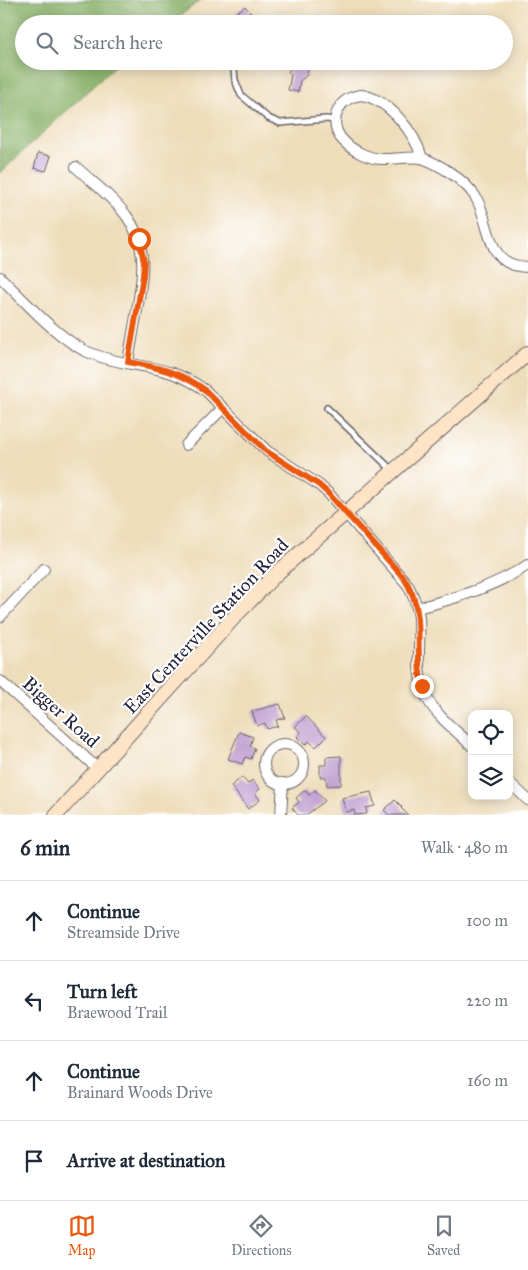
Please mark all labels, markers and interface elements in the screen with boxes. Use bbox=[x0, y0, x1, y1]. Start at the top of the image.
search box bbox=[15, 15, 513, 70]
icon: search bbox=[33, 29, 61, 57]
text: Search here bbox=[73, 31, 163, 54]
route start bbox=[128, 228, 151, 251]
street label: East Centerville Station Road bbox=[119, 533, 294, 718]
street label: Bigger Road bbox=[17, 672, 104, 753]
route end bbox=[411, 675, 434, 698]
map controls bbox=[468, 710, 513, 800]
button: locate bbox=[468, 710, 513, 755]
button: layers bbox=[468, 755, 513, 800]
text: 6 min bbox=[20, 835, 70, 861]
text: Walk · 480 m bbox=[421, 838, 508, 857]
text: Continue bbox=[67, 900, 140, 923]
icon: ahead bbox=[20, 907, 48, 935]
text: 100 m bbox=[466, 911, 508, 930]
text: Streamside Drive bbox=[67, 923, 180, 942]
text: Turn left bbox=[67, 980, 137, 1003]
icon: left bbox=[20, 987, 48, 1015]
text: 220 m bbox=[466, 991, 508, 1010]
text: Braewood Trail bbox=[67, 1003, 167, 1022]
text: Continue bbox=[67, 1060, 140, 1083]
icon: ahead bbox=[20, 1067, 48, 1095]
text: 160 m bbox=[467, 1071, 508, 1090]
text: Brainard Woods Drive bbox=[67, 1083, 213, 1102]
icon: arrive bbox=[20, 1147, 48, 1175]
text: Arrive at destination bbox=[67, 1149, 225, 1172]
tab: Map bbox=[68, 1212, 96, 1259]
tab: Directions bbox=[231, 1212, 292, 1259]
tab: Saved bbox=[427, 1212, 460, 1259]

